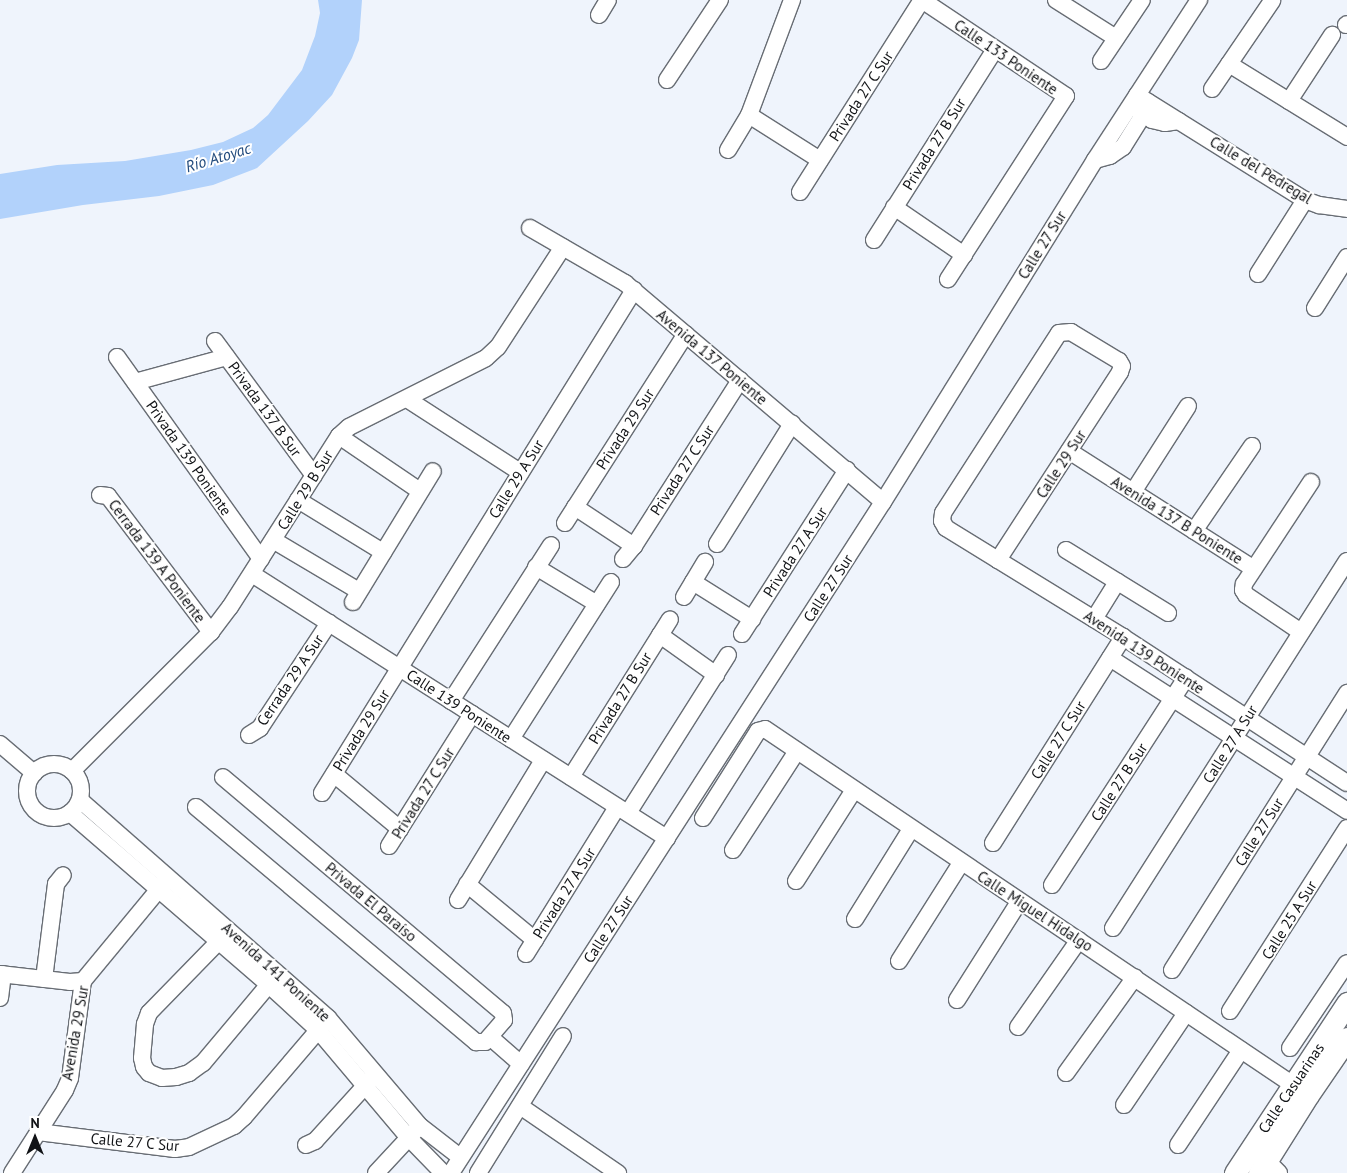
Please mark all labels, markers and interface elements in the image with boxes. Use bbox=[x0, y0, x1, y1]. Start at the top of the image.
street label: Calle 133 Poniente bbox=[951, 16, 1061, 98]
street label: Privada 27 C Sur bbox=[825, 47, 897, 145]
street label: Privada 27 B Sur bbox=[898, 95, 970, 193]
street label: Calle del Pedregal bbox=[1207, 132, 1315, 208]
water label: Río Atoyac bbox=[183, 138, 253, 176]
street label: Calle 27 Sur bbox=[1014, 207, 1070, 283]
street label: Avenida 137 Poniente bbox=[653, 305, 771, 409]
street label: Privada 137 B Sur bbox=[224, 358, 306, 460]
street label: Privada 29 Sur bbox=[592, 385, 658, 473]
street label: Privada 139 Poniente bbox=[143, 397, 235, 519]
street label: Privada 27 C Sur bbox=[646, 421, 718, 519]
street label: Calle 29 Sur bbox=[1032, 427, 1090, 501]
street label: Calle 29 A Sur bbox=[484, 436, 548, 522]
street label: Calle 29 B Sur bbox=[273, 447, 337, 533]
street label: Avenida 137 B Poniente bbox=[1108, 472, 1246, 568]
street label: Cerrada 139 A Poniente bbox=[104, 495, 210, 627]
street label: Privada 27 A Sur bbox=[759, 503, 831, 601]
street label: Calle 27 Sur bbox=[799, 551, 857, 625]
street label: Avenida 139 Poniente bbox=[1081, 606, 1207, 698]
street label: Cerrada 29 A Sur bbox=[253, 631, 327, 729]
street label: Privada 27 B Sur bbox=[584, 649, 656, 747]
street label: Calle 139 Poniente bbox=[403, 665, 515, 747]
street label: Privada 29 Sur bbox=[329, 686, 393, 774]
street label: Calle 27 C Sur bbox=[1026, 697, 1090, 783]
street label: Calle 27 A Sur bbox=[1198, 701, 1262, 787]
street label: Calle 27 B Sur bbox=[1087, 739, 1151, 825]
street label: Privada 27 C Sur bbox=[387, 744, 459, 842]
street label: Calle 27 Sur bbox=[1231, 794, 1287, 870]
street label: Privada 27 A Sur bbox=[528, 844, 600, 942]
street label: Privada El Paraíso bbox=[322, 859, 420, 945]
street label: Calle Miguel Hidalgo bbox=[974, 867, 1096, 955]
street label: Calle 25 A Sur bbox=[1257, 877, 1321, 963]
street label: Calle 27 Sur bbox=[579, 892, 637, 966]
street label: Avenida 141 Poniente bbox=[218, 919, 334, 1025]
street label: Avenida 29 Sur bbox=[58, 984, 92, 1082]
street label: Calle Casuarinas bbox=[1254, 1040, 1328, 1136]
north arrow bbox=[10, 1113, 60, 1163]
text: N bbox=[30, 1114, 40, 1132]
street label: Calle 27 C Sur bbox=[89, 1129, 181, 1155]

